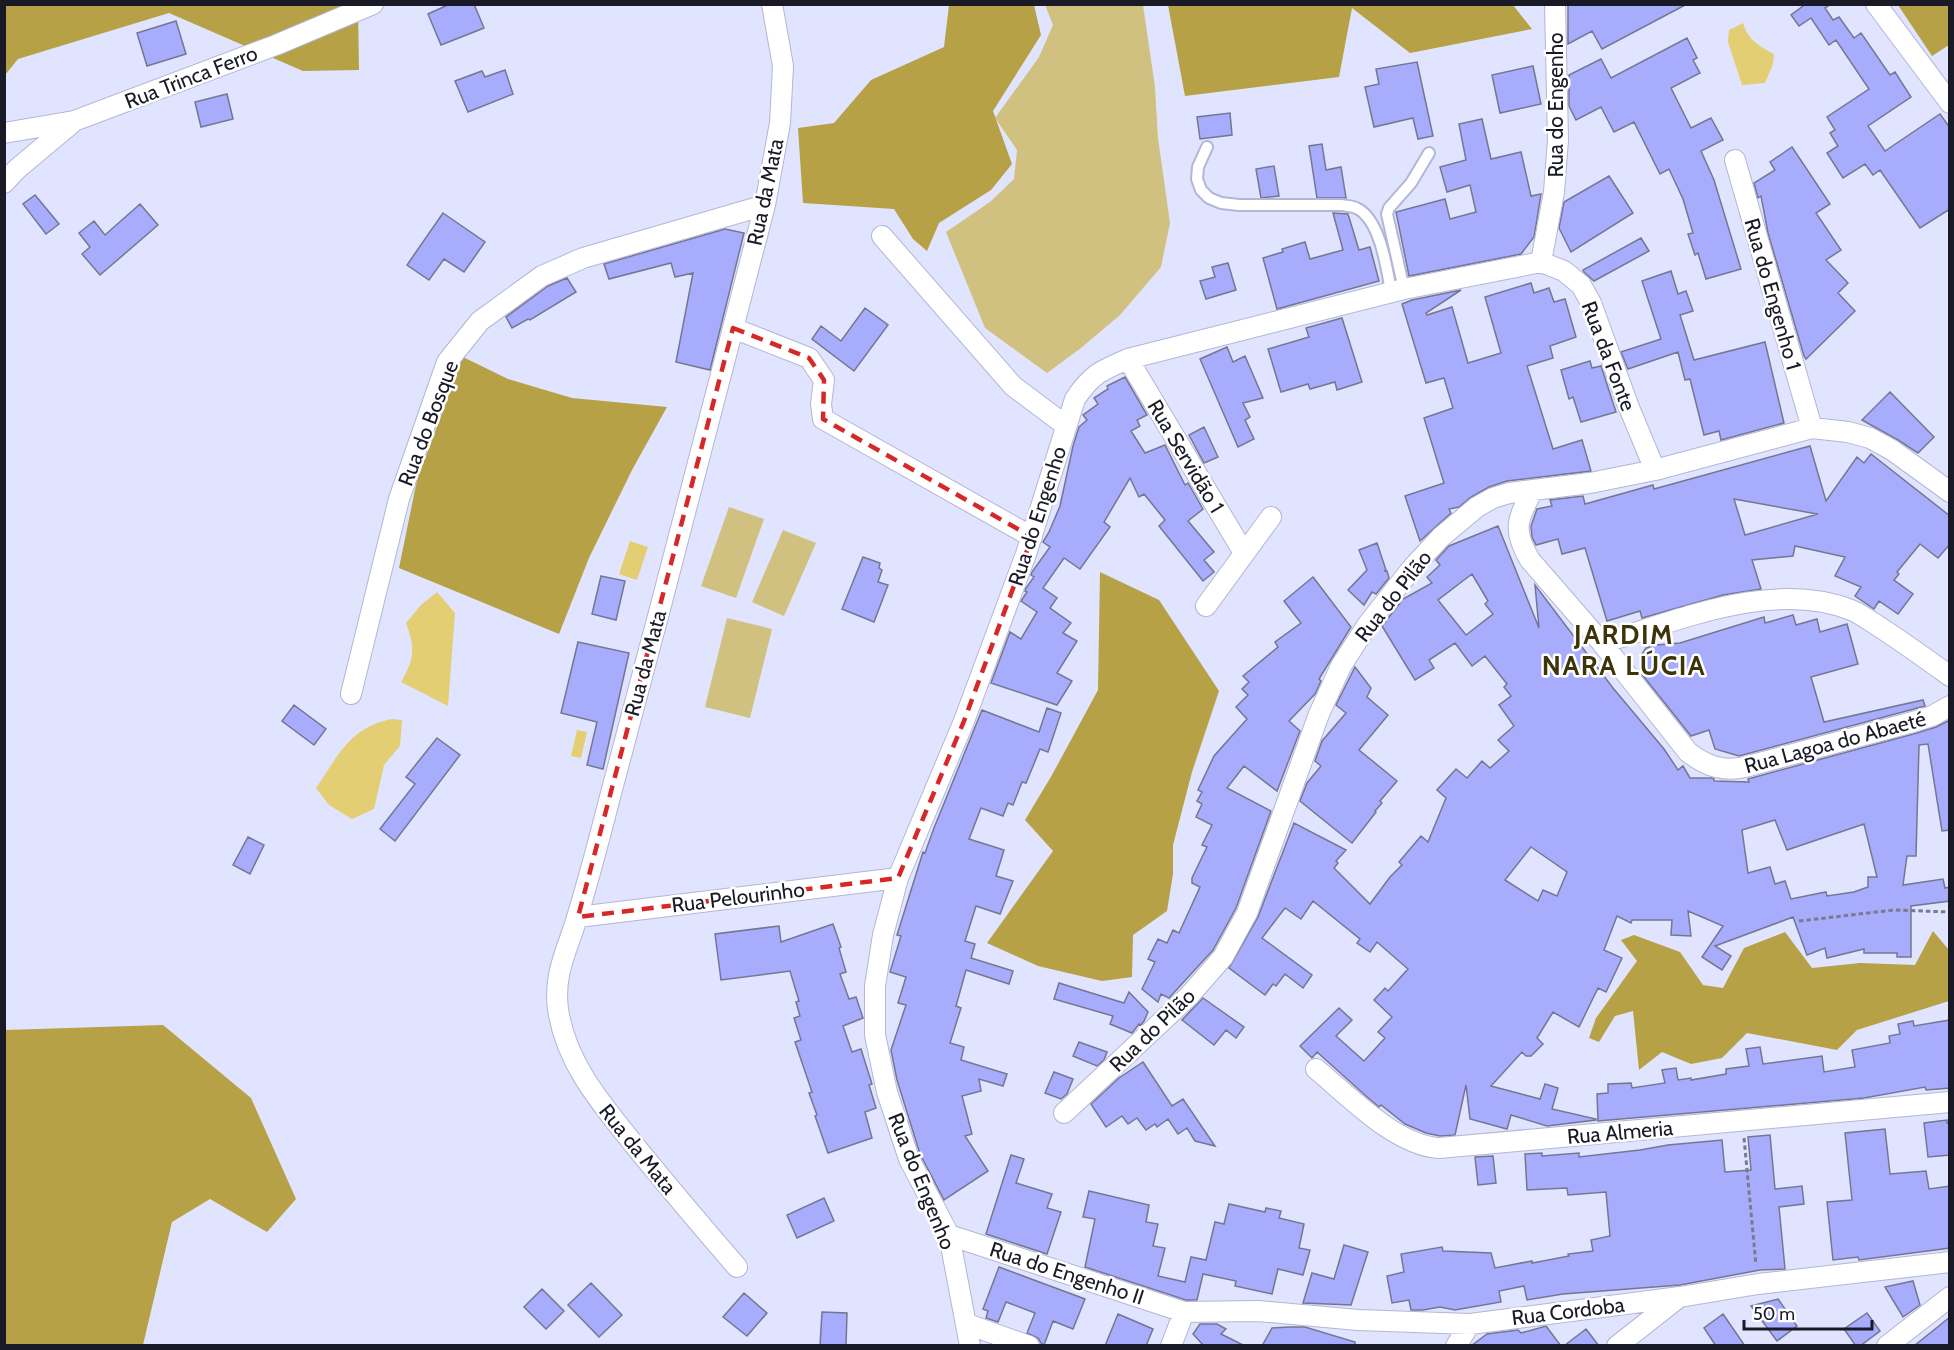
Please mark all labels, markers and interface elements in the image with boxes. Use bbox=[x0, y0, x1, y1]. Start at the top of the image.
street label: Rua do Engenho bbox=[1543, 32, 1568, 178]
street label: Rua Trinca Ferro bbox=[121, 40, 261, 114]
street label: Rua da Mata bbox=[741, 136, 789, 248]
street label: Rua do Engenho 1 bbox=[1739, 215, 1807, 373]
street label: Rua da Fonte bbox=[1577, 298, 1641, 415]
street label: Rua do Bosque bbox=[393, 356, 463, 489]
street label: Rua Servidão 1 bbox=[1142, 395, 1230, 517]
street label: Rua do Engenho bbox=[1003, 443, 1071, 589]
street label: Rua do Pilão bbox=[1350, 545, 1436, 647]
street label: Rua da Mata bbox=[619, 607, 671, 719]
district label: JARDIM NARA LÚCIA bbox=[1542, 618, 1706, 682]
street label: Rua Lagoa do Abaeté bbox=[1742, 706, 1929, 778]
street label: Rua Pelourinho bbox=[670, 876, 806, 918]
street label: Rua do Pilão bbox=[1104, 983, 1200, 1077]
street label: Rua da Mata bbox=[594, 1099, 682, 1199]
street label: Rua do Engenho bbox=[883, 1109, 961, 1253]
street label: Rua Almeria bbox=[1566, 1115, 1674, 1149]
street label: Rua do Engenho II bbox=[987, 1236, 1147, 1310]
street label: Rua Cordoba bbox=[1510, 1292, 1626, 1330]
scale bar bbox=[1744, 1293, 1872, 1331]
text: 50 m bbox=[1753, 1303, 1795, 1325]

